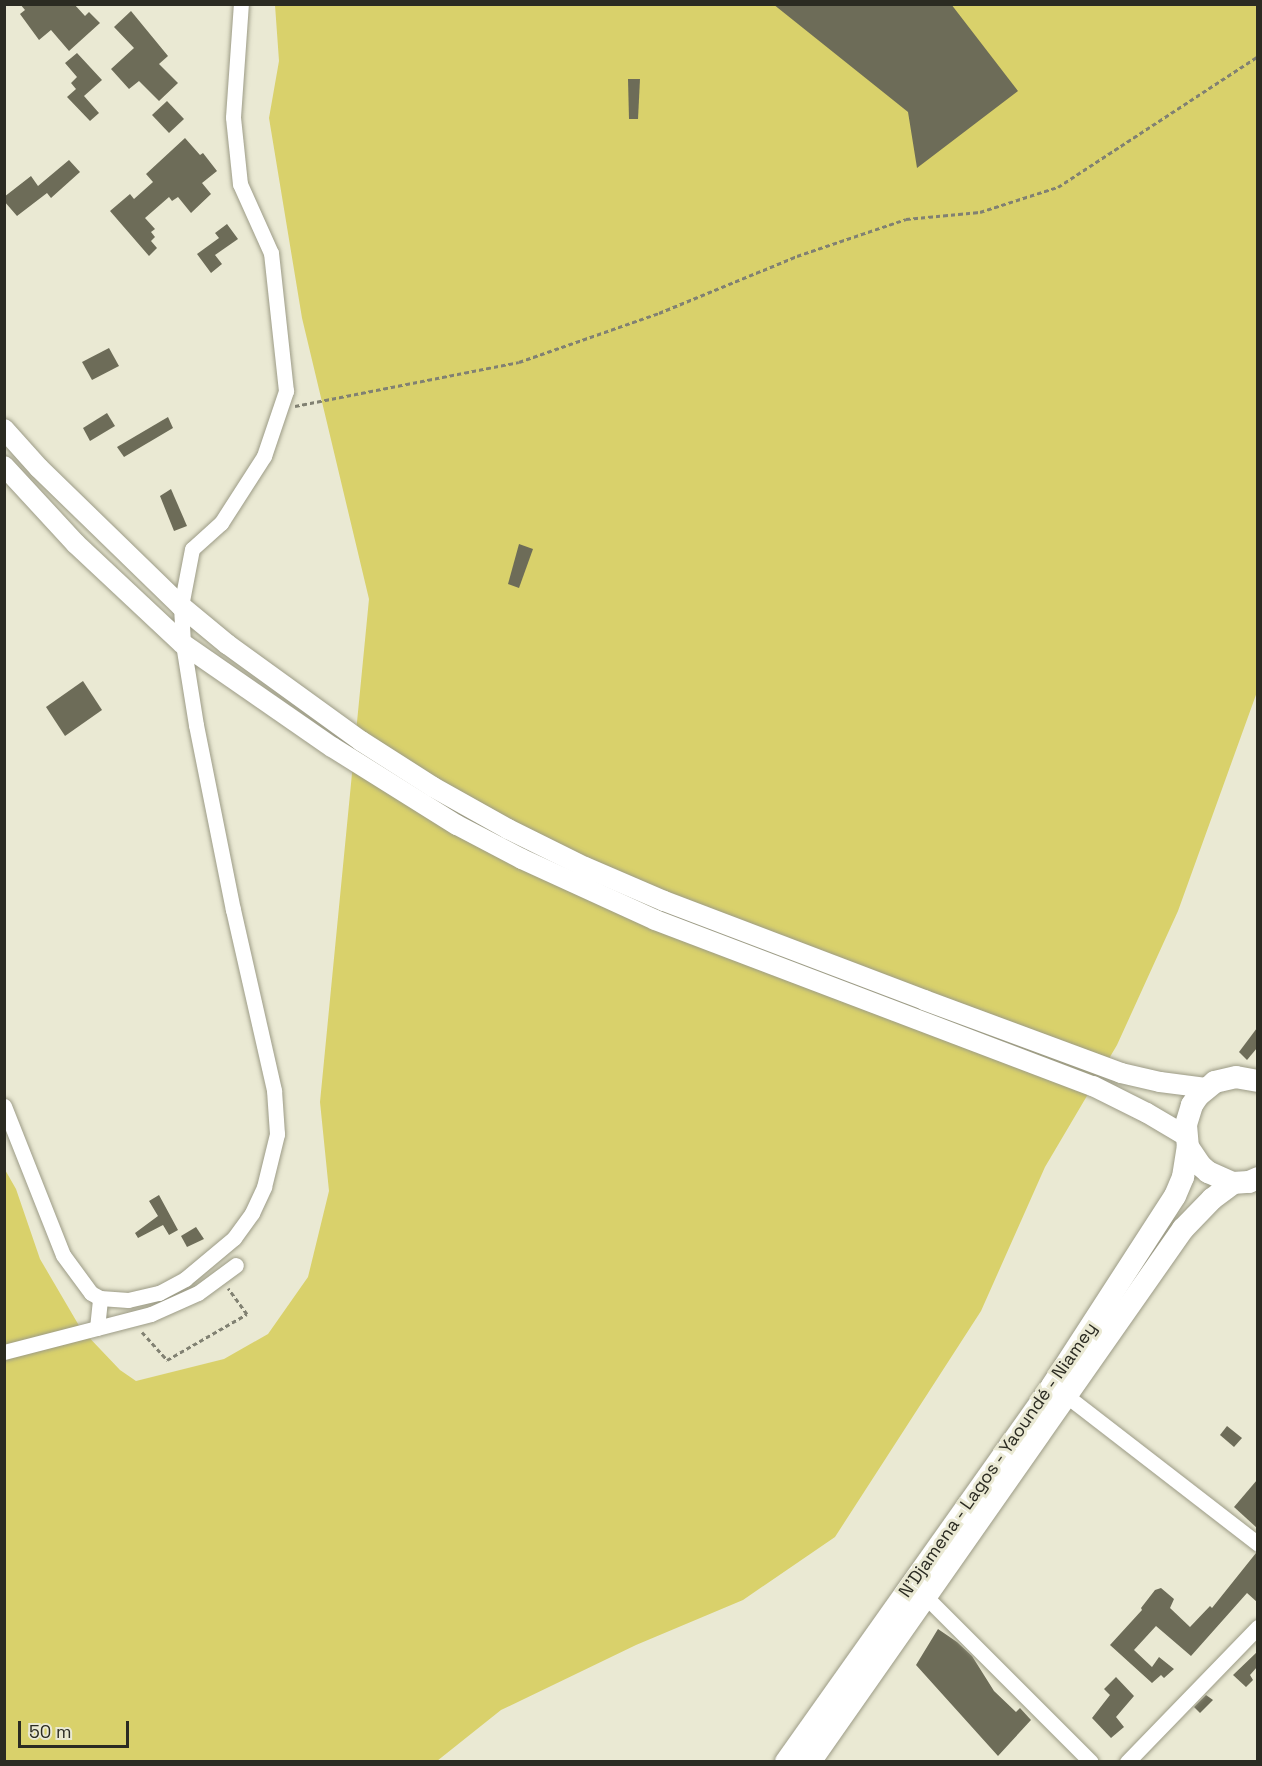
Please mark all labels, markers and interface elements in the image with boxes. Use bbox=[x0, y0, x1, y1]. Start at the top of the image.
street label: N'Djamena - Lagos - Yaoundé - Niamey bbox=[893, 1317, 1103, 1603]
scale bar bbox=[21, 1709, 132, 1747]
text: 50 m bbox=[29, 1720, 71, 1743]

